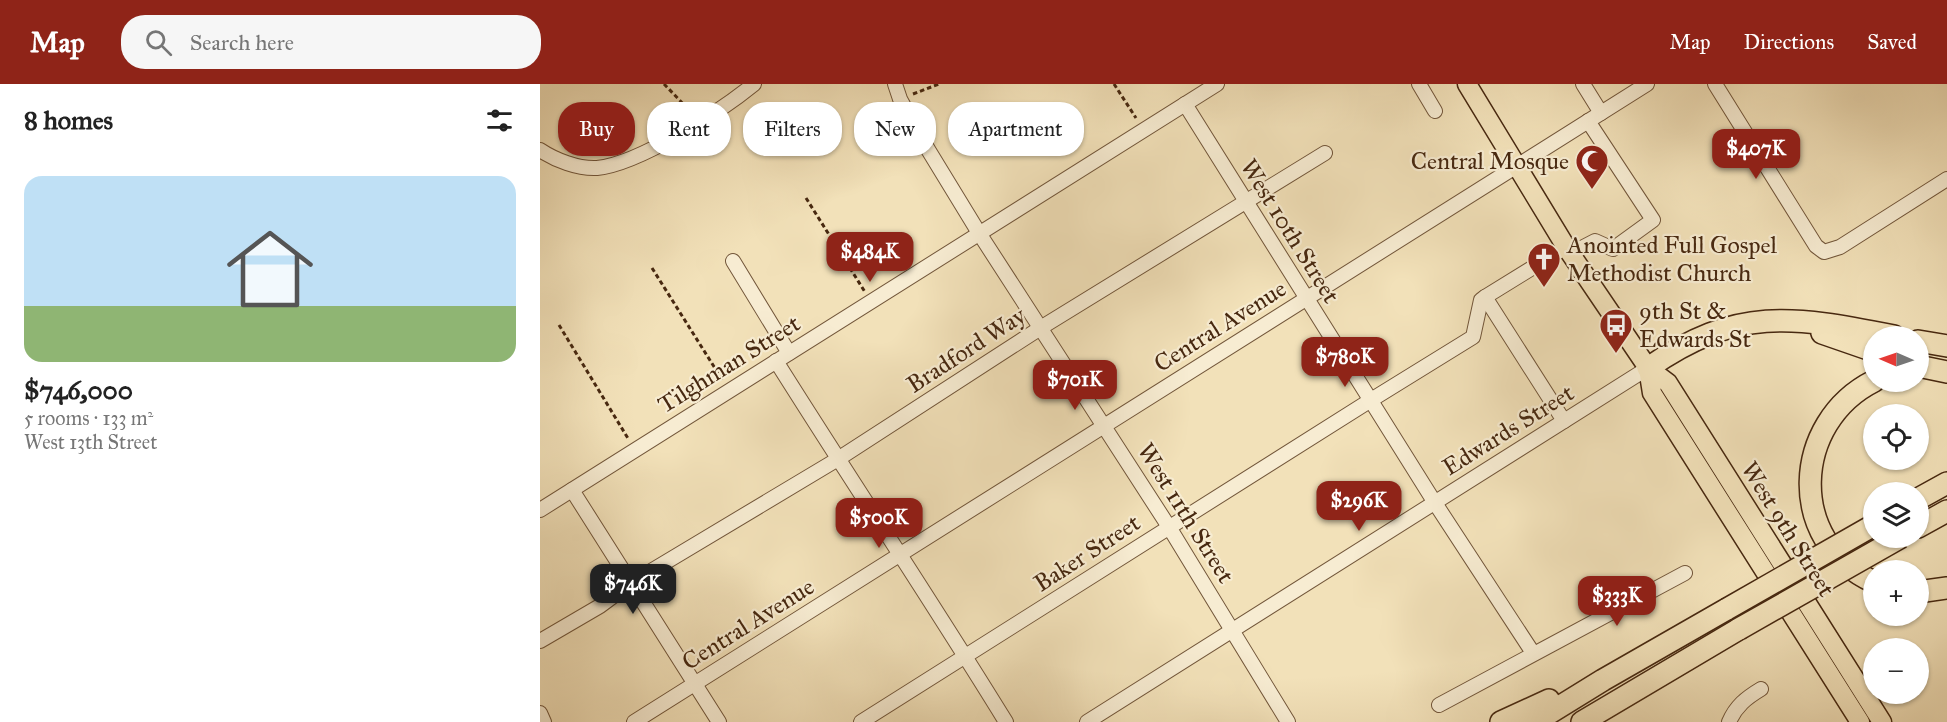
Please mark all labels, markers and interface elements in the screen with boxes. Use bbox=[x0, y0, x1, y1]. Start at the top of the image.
search box bbox=[121, 15, 541, 69]
text: Map bbox=[30, 25, 85, 60]
icon: search bbox=[142, 26, 175, 59]
text: Search here bbox=[190, 29, 294, 56]
text: Map bbox=[1670, 29, 1711, 55]
text: Directions bbox=[1744, 29, 1834, 55]
text: Saved bbox=[1867, 29, 1917, 55]
chip: Buy bbox=[558, 102, 635, 156]
chip: Rent bbox=[647, 102, 731, 156]
chip: Filters bbox=[743, 102, 842, 156]
chip: New bbox=[854, 102, 936, 156]
chip: Apartment bbox=[948, 102, 1084, 156]
text: 8 homes bbox=[24, 104, 113, 136]
icon: filters bbox=[483, 104, 516, 137]
pin: $407K bbox=[1714, 129, 1798, 180]
text: $407K bbox=[1726, 136, 1786, 160]
mosque icon: Central Mosque bbox=[1574, 143, 1610, 190]
place label: Central Mosque bbox=[1411, 146, 1569, 176]
street label: West 10th Street bbox=[1234, 153, 1346, 309]
icon: home bbox=[216, 215, 324, 323]
place label: Anointed Full Gospel Methodist Church bbox=[1566, 230, 1778, 288]
pin: $484K bbox=[828, 232, 912, 283]
text: $484K bbox=[840, 239, 900, 263]
church icon: Anointed Full Gospel Methodist Church bbox=[1526, 241, 1562, 288]
street label: Central Avenue bbox=[1148, 273, 1292, 379]
place label: 9th St & Edwards St bbox=[1639, 296, 1752, 354]
street label: Bradford Way bbox=[901, 300, 1032, 400]
bus stop icon: 9th St & Edwards St bbox=[1598, 307, 1634, 354]
street label: Tilghman Street bbox=[652, 308, 806, 420]
north arrow bbox=[1863, 326, 1929, 392]
map controls bbox=[1863, 326, 1929, 704]
pin: $780K bbox=[1303, 337, 1387, 388]
text: $780K bbox=[1315, 344, 1375, 368]
pin: $701K bbox=[1033, 360, 1117, 411]
text: $701K bbox=[1047, 367, 1103, 391]
text: $746,000 bbox=[24, 374, 133, 406]
street label: Edwards Street bbox=[1437, 377, 1580, 482]
button: locate bbox=[1863, 404, 1929, 470]
text: 5 rooms · 133 m² bbox=[24, 406, 153, 430]
text: West 13th Street bbox=[24, 430, 157, 454]
street label: West 11th Street bbox=[1131, 437, 1241, 589]
street label: West 9th Street bbox=[1735, 456, 1842, 603]
pin: $296K bbox=[1317, 481, 1401, 532]
button: layers bbox=[1863, 482, 1929, 548]
text: $296K bbox=[1330, 488, 1388, 512]
pin: $500K bbox=[837, 498, 921, 549]
text: $500K bbox=[850, 505, 908, 529]
street label: Baker Street bbox=[1028, 507, 1146, 598]
button: + bbox=[1863, 560, 1929, 626]
pin: $746K bbox=[591, 564, 675, 615]
text: $746K bbox=[604, 571, 662, 595]
street label: Central Avenue bbox=[676, 571, 820, 677]
pin: $333K bbox=[1575, 576, 1659, 627]
text: $333K bbox=[1592, 583, 1642, 607]
button: − bbox=[1863, 638, 1929, 704]

